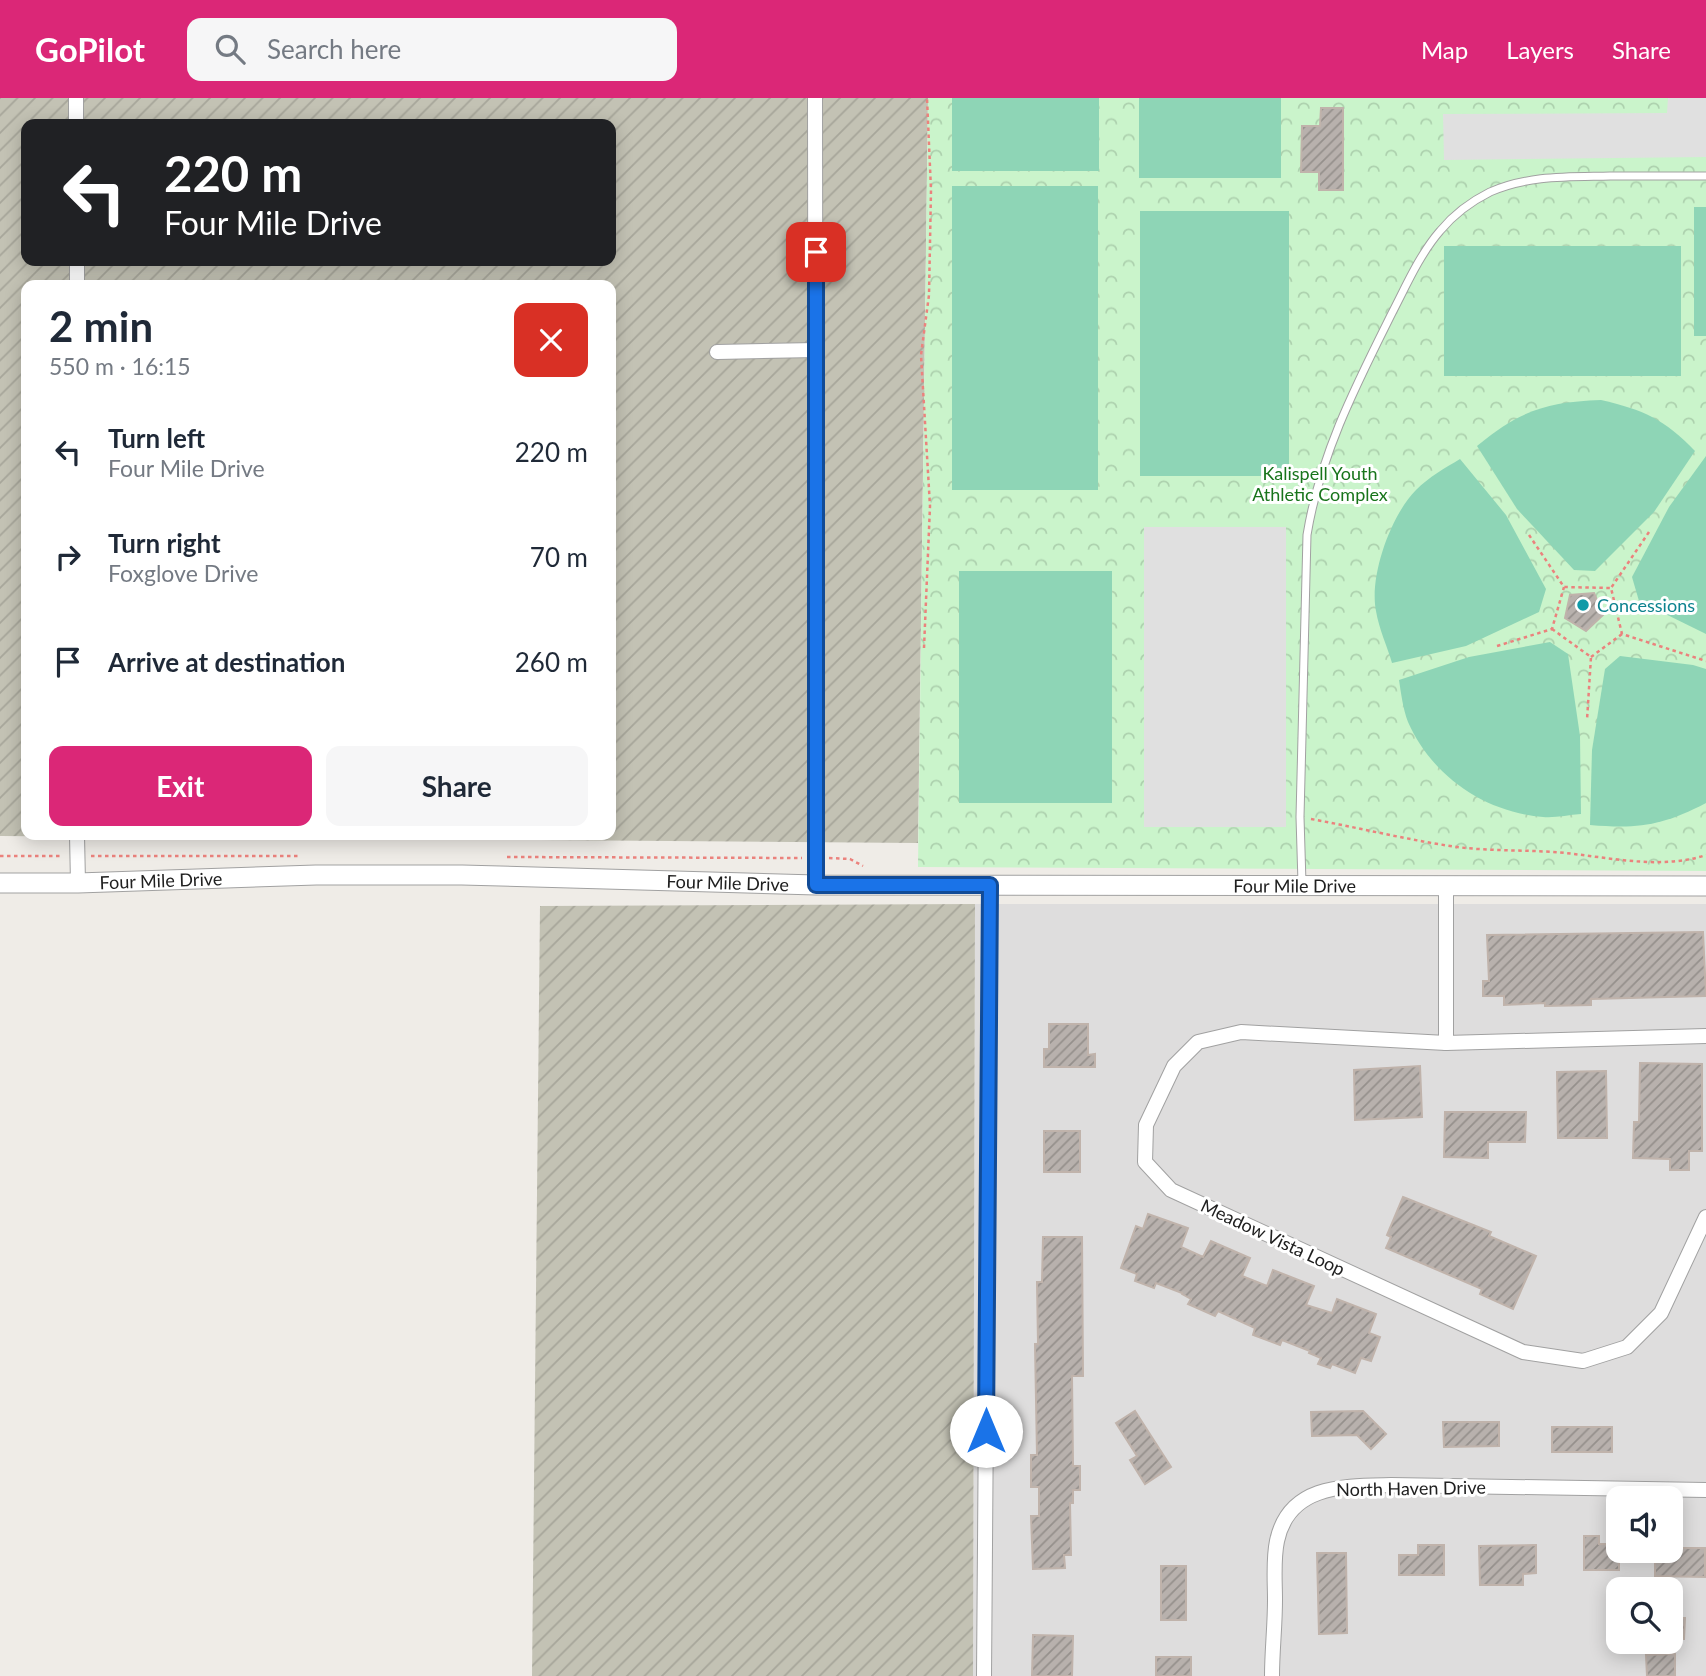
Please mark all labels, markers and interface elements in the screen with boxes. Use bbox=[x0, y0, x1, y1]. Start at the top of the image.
search box bbox=[187, 18, 677, 81]
text: GoPilot bbox=[35, 29, 145, 69]
icon: search bbox=[211, 30, 249, 68]
text: Search here bbox=[267, 33, 401, 65]
text: Map bbox=[1421, 35, 1468, 64]
text: Layers bbox=[1506, 35, 1574, 64]
text: Share bbox=[1612, 35, 1671, 64]
text: 220 m bbox=[164, 144, 302, 202]
icon: left bbox=[49, 147, 140, 238]
text: Four Mile Drive bbox=[164, 203, 382, 242]
pin bbox=[786, 222, 846, 282]
icon: arrive bbox=[797, 233, 835, 271]
text: 2 min bbox=[49, 301, 153, 351]
button: close bbox=[514, 303, 588, 377]
text: 550 m · 16:15 bbox=[49, 352, 191, 380]
text: Turn left bbox=[108, 422, 205, 454]
icon: left bbox=[49, 433, 87, 471]
text: 220 m bbox=[515, 436, 588, 468]
text: Four Mile Drive bbox=[108, 454, 265, 482]
park label: Kalispell Youth Athletic Complex bbox=[1252, 462, 1388, 505]
text: Turn right bbox=[108, 527, 221, 559]
icon: right bbox=[49, 538, 87, 576]
text: 70 m bbox=[530, 541, 588, 573]
text: Foxglove Drive bbox=[108, 559, 259, 587]
place label: Concessions bbox=[1597, 594, 1695, 616]
marker: Concessions bbox=[1575, 597, 1591, 613]
icon: arrive bbox=[49, 643, 87, 681]
text: Arrive at destination bbox=[108, 646, 345, 678]
text: 260 m bbox=[515, 646, 588, 678]
button: Exit bbox=[49, 746, 312, 826]
button: Share bbox=[326, 746, 588, 826]
street label: Four Mile Drive bbox=[99, 867, 223, 893]
street label: Four Mile Drive bbox=[666, 870, 789, 895]
street label: Four Mile Drive bbox=[1233, 874, 1356, 897]
street label: Meadow Vista Loop bbox=[1198, 1194, 1348, 1280]
position arrow bbox=[949, 1394, 1023, 1468]
street label: North Haven Drive bbox=[1336, 1476, 1486, 1500]
map controls bbox=[1606, 1486, 1683, 1654]
button: sound bbox=[1606, 1486, 1683, 1563]
button: search bbox=[1606, 1577, 1683, 1654]

